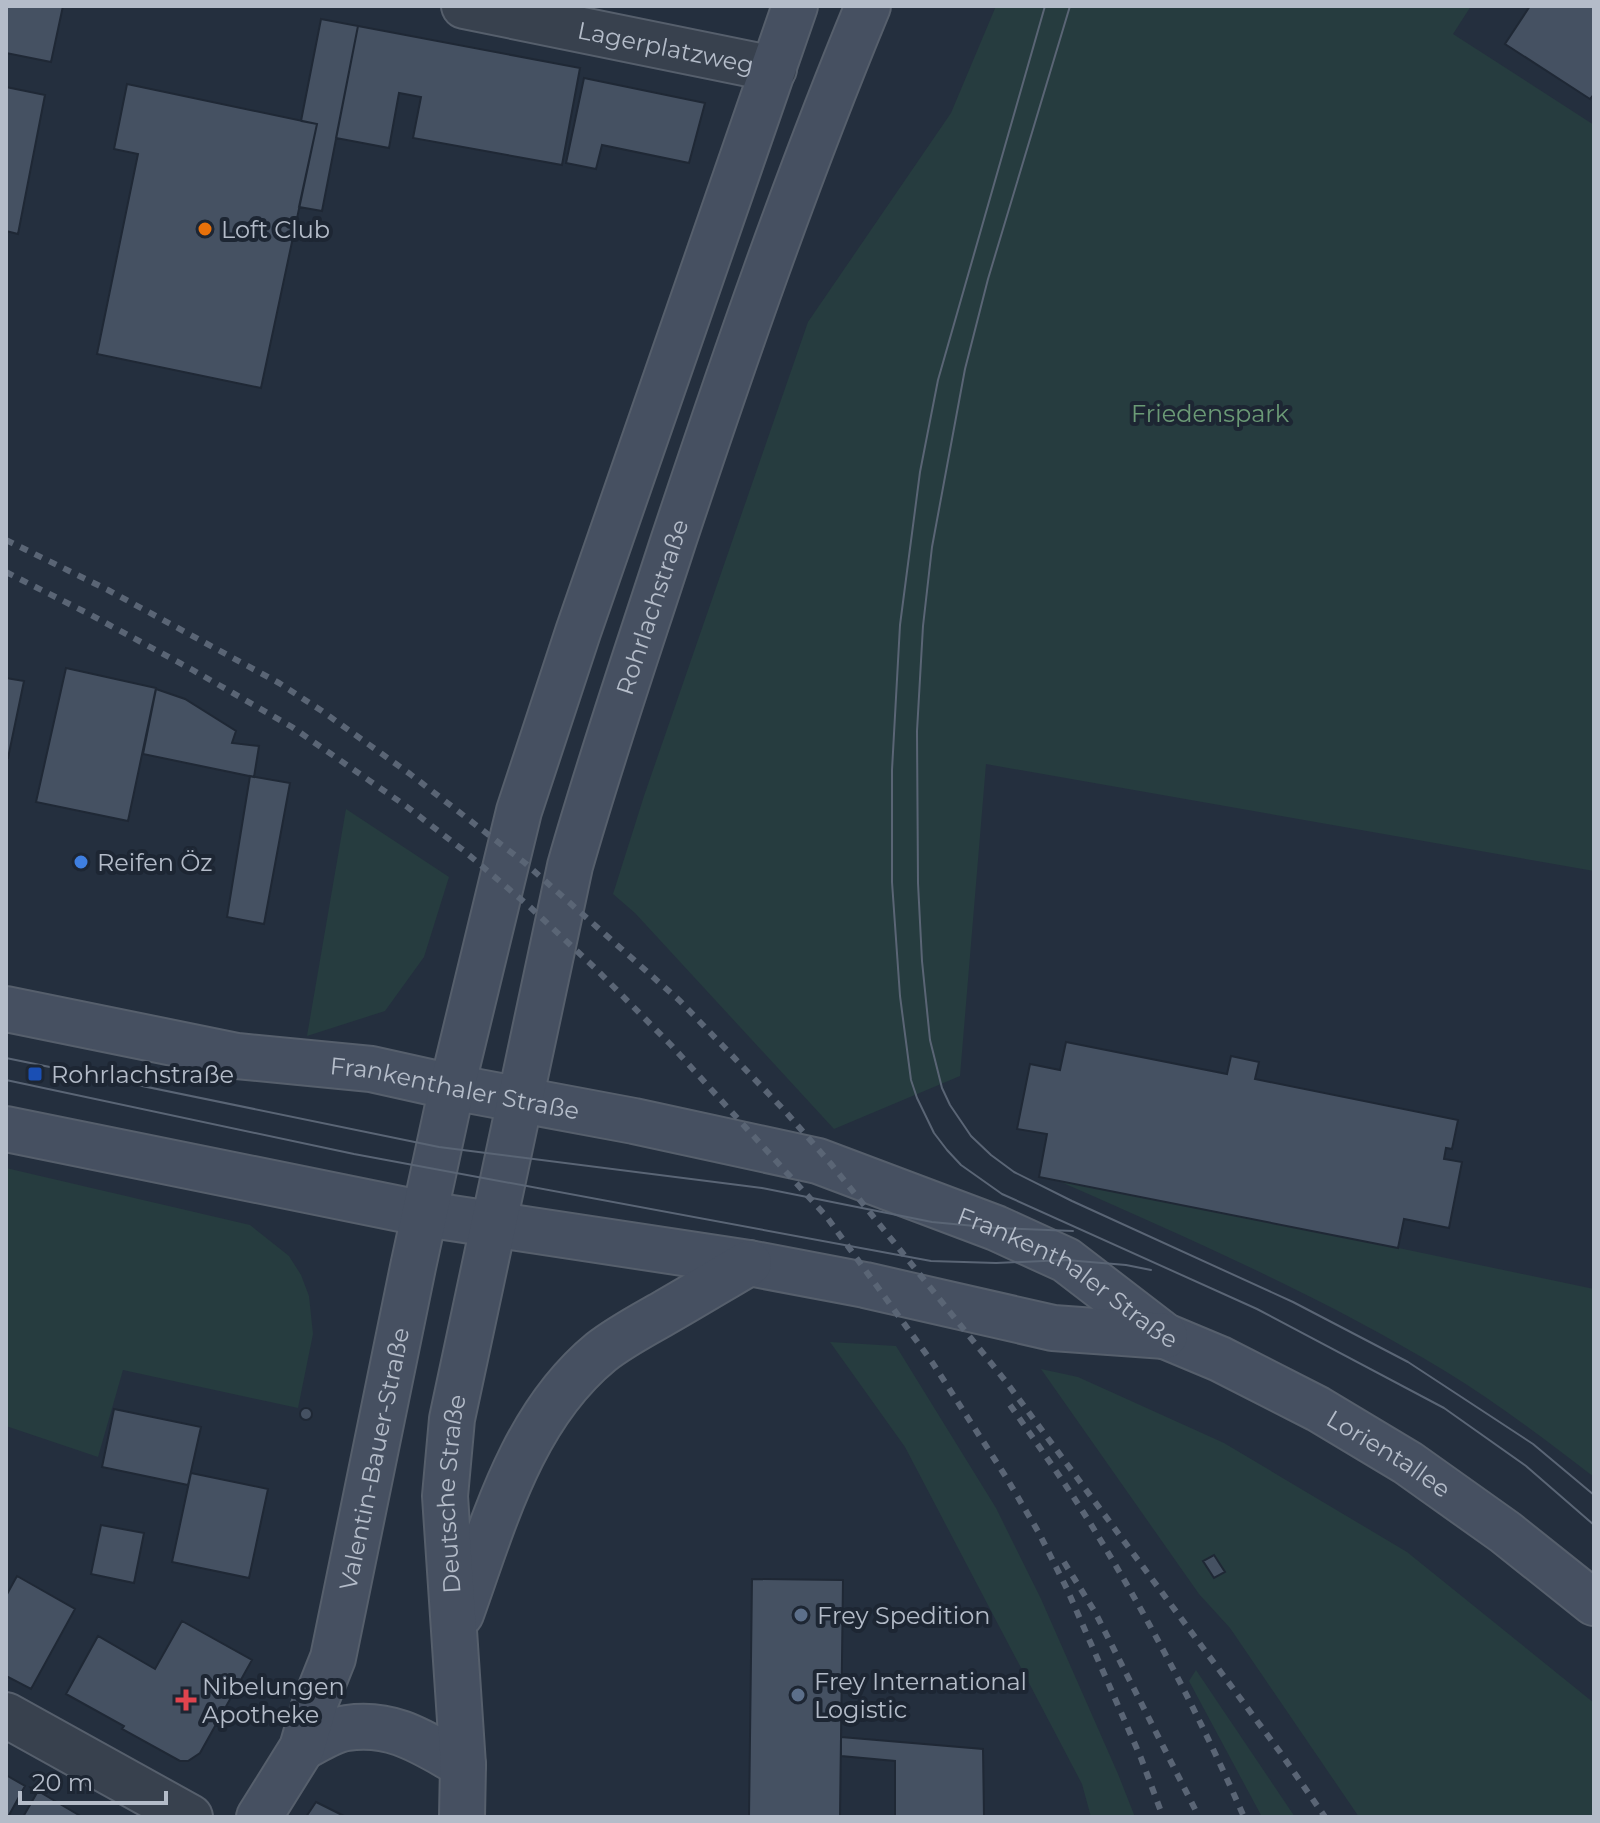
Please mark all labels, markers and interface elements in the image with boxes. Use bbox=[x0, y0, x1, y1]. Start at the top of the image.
street label: Lagerplatzweg bbox=[575, 15, 757, 79]
place label: Loft Club bbox=[221, 215, 330, 244]
marker: Loft Club bbox=[196, 220, 214, 238]
park label: Friedenspark bbox=[1131, 399, 1290, 428]
street label: Rohrlachstraße bbox=[609, 515, 694, 699]
place label: Reifen Öz bbox=[97, 848, 213, 877]
marker: Reifen Öz bbox=[72, 853, 90, 871]
street label: Frankenthaler Straße bbox=[329, 1051, 582, 1125]
place label: Rohrlachstraße bbox=[51, 1060, 234, 1089]
marker: Rohrlachstraße bbox=[26, 1065, 44, 1083]
street label: Frankenthaler Straße bbox=[954, 1200, 1182, 1354]
street label: Valentin-Bauer-Straße bbox=[333, 1325, 415, 1593]
street label: Deutsche Straße bbox=[430, 1391, 471, 1594]
street label: Lorientallee bbox=[1322, 1403, 1456, 1503]
place label: Frey Spedition bbox=[817, 1601, 990, 1630]
marker: Frey Spedition bbox=[792, 1606, 810, 1624]
place label: Frey International Logistic bbox=[814, 1667, 1027, 1724]
place label: Nibelungen Apotheke bbox=[202, 1672, 345, 1729]
marker: Frey International Logistic bbox=[789, 1686, 807, 1704]
marker: Nibelungen Apotheke bbox=[177, 1691, 195, 1709]
scale bar bbox=[20, 1755, 166, 1805]
text: 20 m bbox=[32, 1768, 93, 1797]

